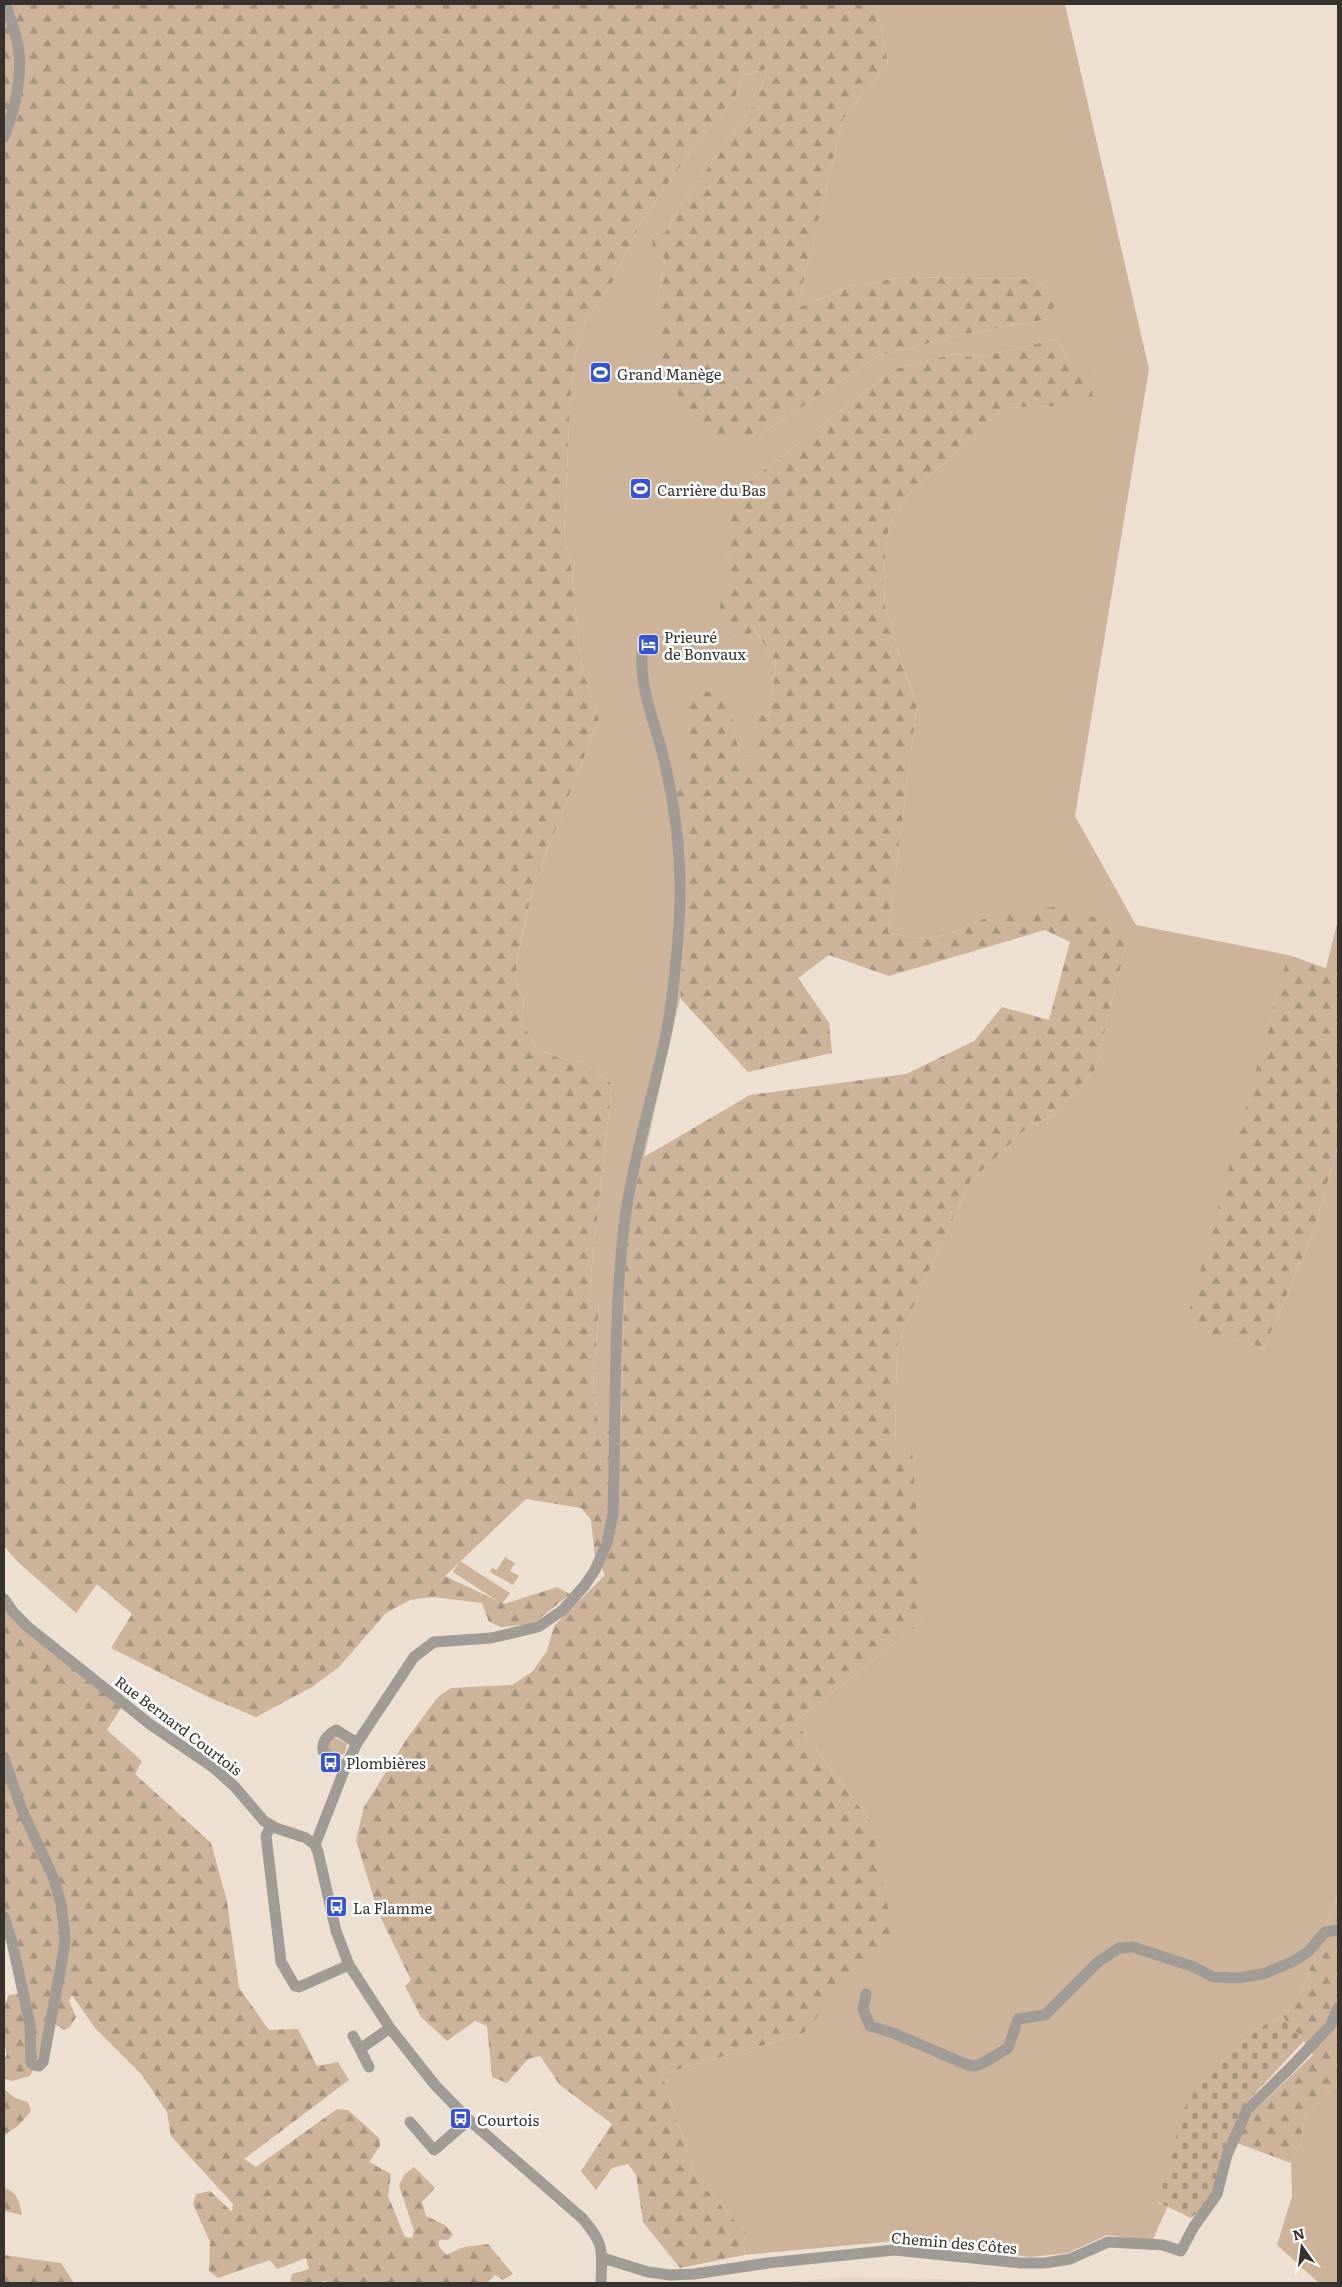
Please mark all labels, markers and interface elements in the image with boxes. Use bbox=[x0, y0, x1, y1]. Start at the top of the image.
sports icon: Grand Manège bbox=[589, 361, 613, 385]
place label: Grand Manège bbox=[617, 362, 722, 385]
sports icon: Carrière du Bas bbox=[629, 477, 653, 501]
place label: Carrière du Bas bbox=[657, 478, 766, 501]
place label: Prieuré de Bonvaux bbox=[664, 625, 747, 665]
hotel icon: Prieuré de Bonvaux bbox=[636, 633, 660, 657]
street label: Rue Bernard Courtois bbox=[110, 1669, 248, 1781]
bus stop icon: Plombières bbox=[318, 1750, 342, 1774]
place label: Plombières bbox=[346, 1751, 426, 1774]
bus stop icon: La Flamme bbox=[325, 1895, 349, 1919]
place label: La Flamme bbox=[353, 1896, 432, 1919]
bus stop icon: Courtois bbox=[449, 2107, 473, 2131]
place label: Courtois bbox=[477, 2108, 540, 2131]
north arrow bbox=[1277, 2222, 1327, 2272]
text: N bbox=[1290, 2222, 1307, 2245]
street label: Chemin des Côtes bbox=[890, 2225, 1018, 2259]

